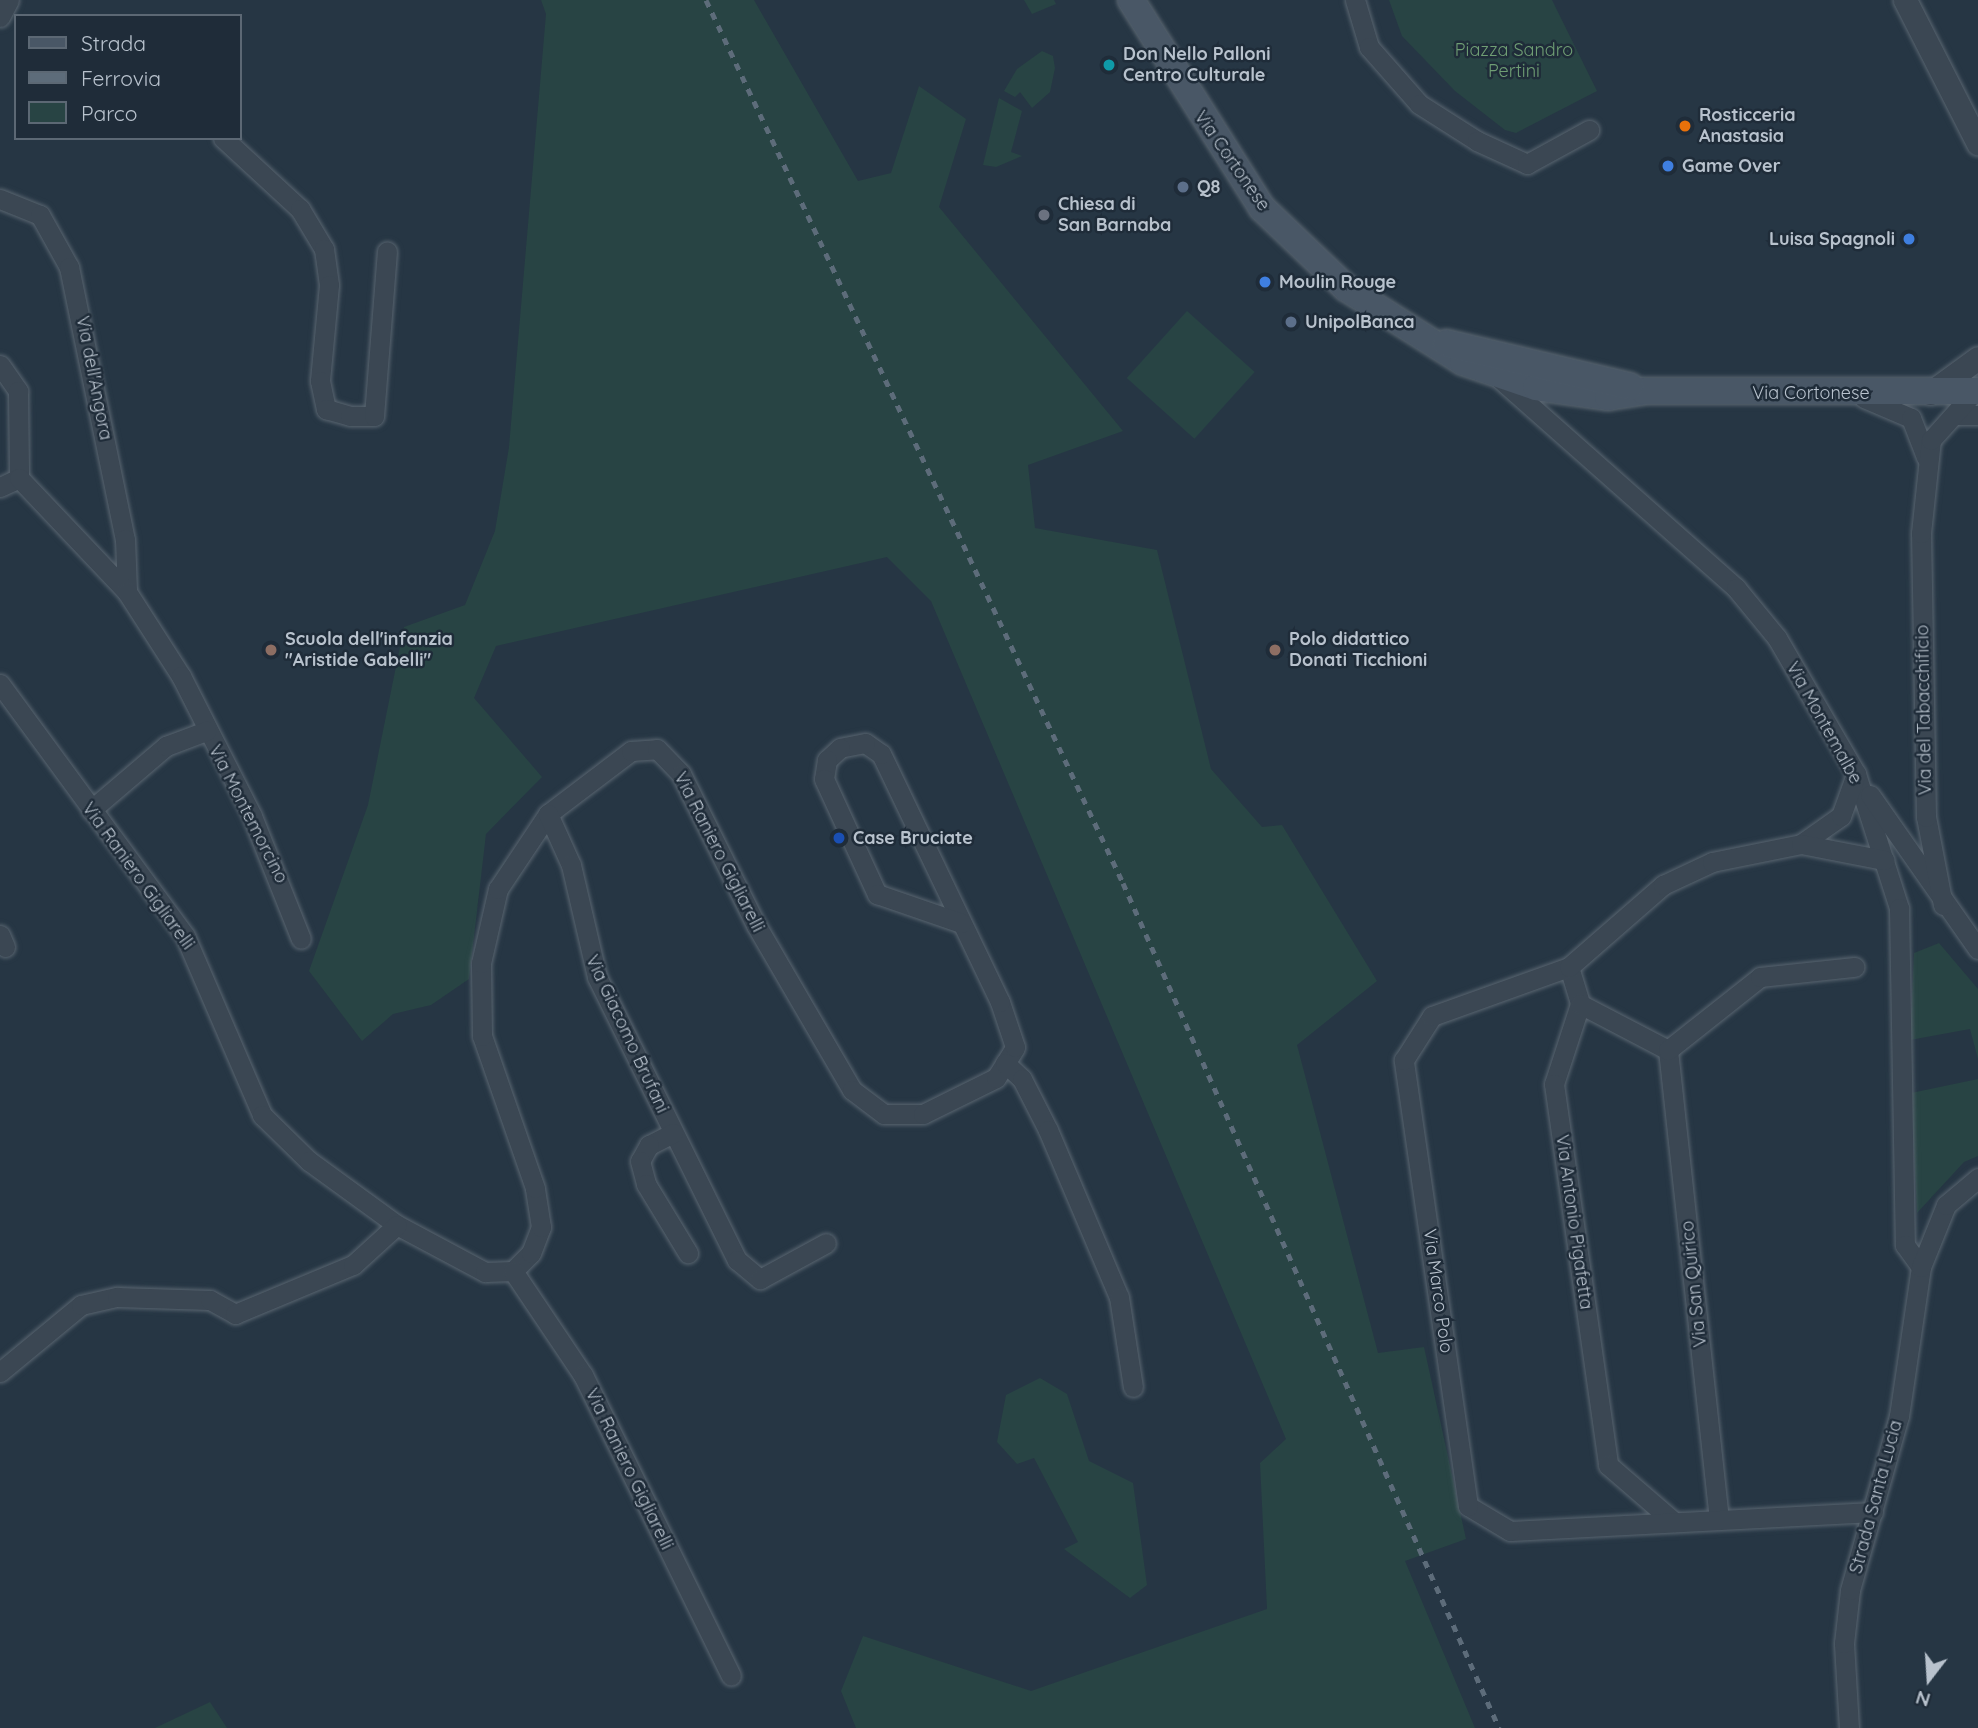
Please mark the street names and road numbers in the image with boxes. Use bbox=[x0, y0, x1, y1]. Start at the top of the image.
street label: Via Cortonese bbox=[1190, 107, 1274, 215]
street label: Via dell'Angora bbox=[71, 314, 117, 442]
street label: Via Cortonese bbox=[1752, 382, 1870, 404]
street label: Via del Tabacchificio bbox=[1912, 624, 1936, 796]
street label: Via Montemalbe bbox=[1781, 658, 1867, 788]
street label: Via Montemorcino bbox=[204, 741, 292, 887]
street label: Via Raniero Gigliarelli bbox=[669, 768, 769, 936]
street label: Via Raniero Gigliarelli bbox=[77, 798, 199, 954]
street label: Via Giacomo Brufani bbox=[581, 952, 673, 1116]
street label: Via Antonio Pigafetta bbox=[1551, 1133, 1597, 1311]
street label: Via San Quirico bbox=[1677, 1220, 1711, 1348]
street label: Via Marco Polo bbox=[1419, 1227, 1457, 1355]
street label: Via Raniero Gigliarelli bbox=[581, 1385, 677, 1553]
street label: Strada Santa Lucia bbox=[1845, 1418, 1907, 1576]

